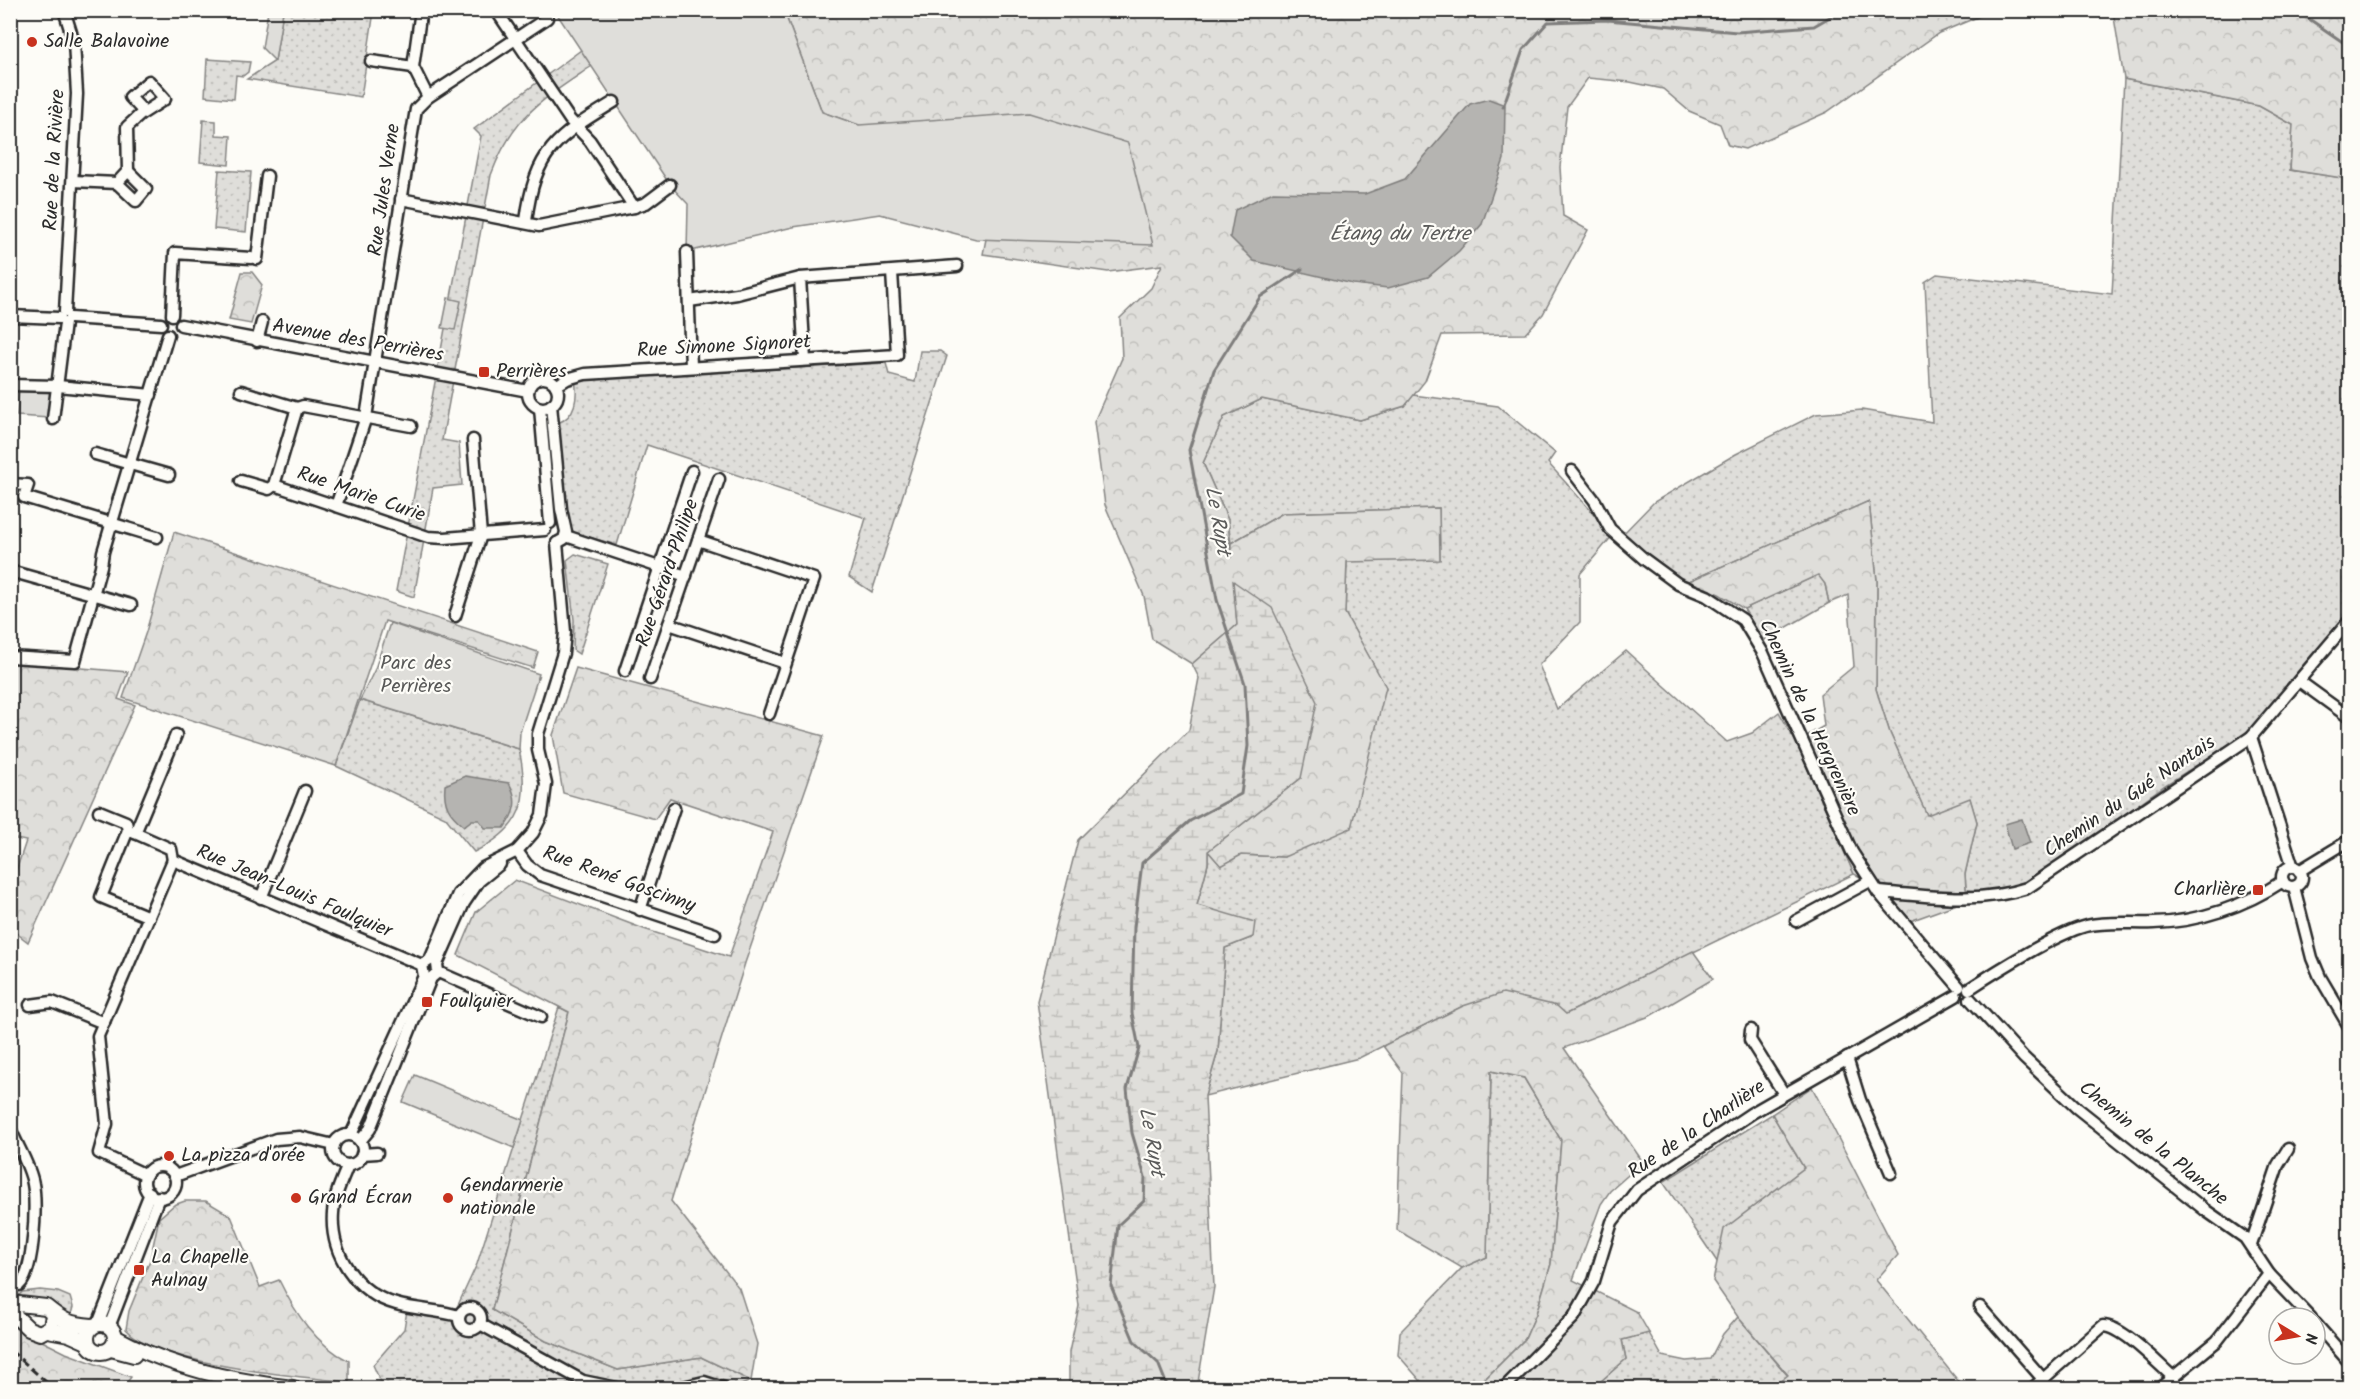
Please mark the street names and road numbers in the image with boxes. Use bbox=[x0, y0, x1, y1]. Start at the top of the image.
street label: Rue de la Rivière bbox=[35, 88, 75, 232]
street label: Rue Jules Verne bbox=[360, 122, 410, 258]
street label: Avenue des Perrières bbox=[270, 310, 447, 372]
street label: Rue Simone Signoret bbox=[636, 326, 812, 368]
street label: Rue Marie Curie bbox=[293, 458, 429, 532]
street label: Rue Gérard Philipe bbox=[628, 495, 708, 651]
street label: Chemin de la Hergrenière bbox=[1749, 614, 1869, 822]
street label: Chemin du Gué Nantais bbox=[2038, 727, 2223, 867]
street label: Rue Jean-Louis Foulquier bbox=[191, 836, 398, 948]
street label: Rue René Goscinny bbox=[538, 837, 701, 923]
street label: Rue de la Charlière bbox=[1622, 1072, 1772, 1188]
street label: Chemin de la Planche bbox=[2071, 1073, 2235, 1215]

